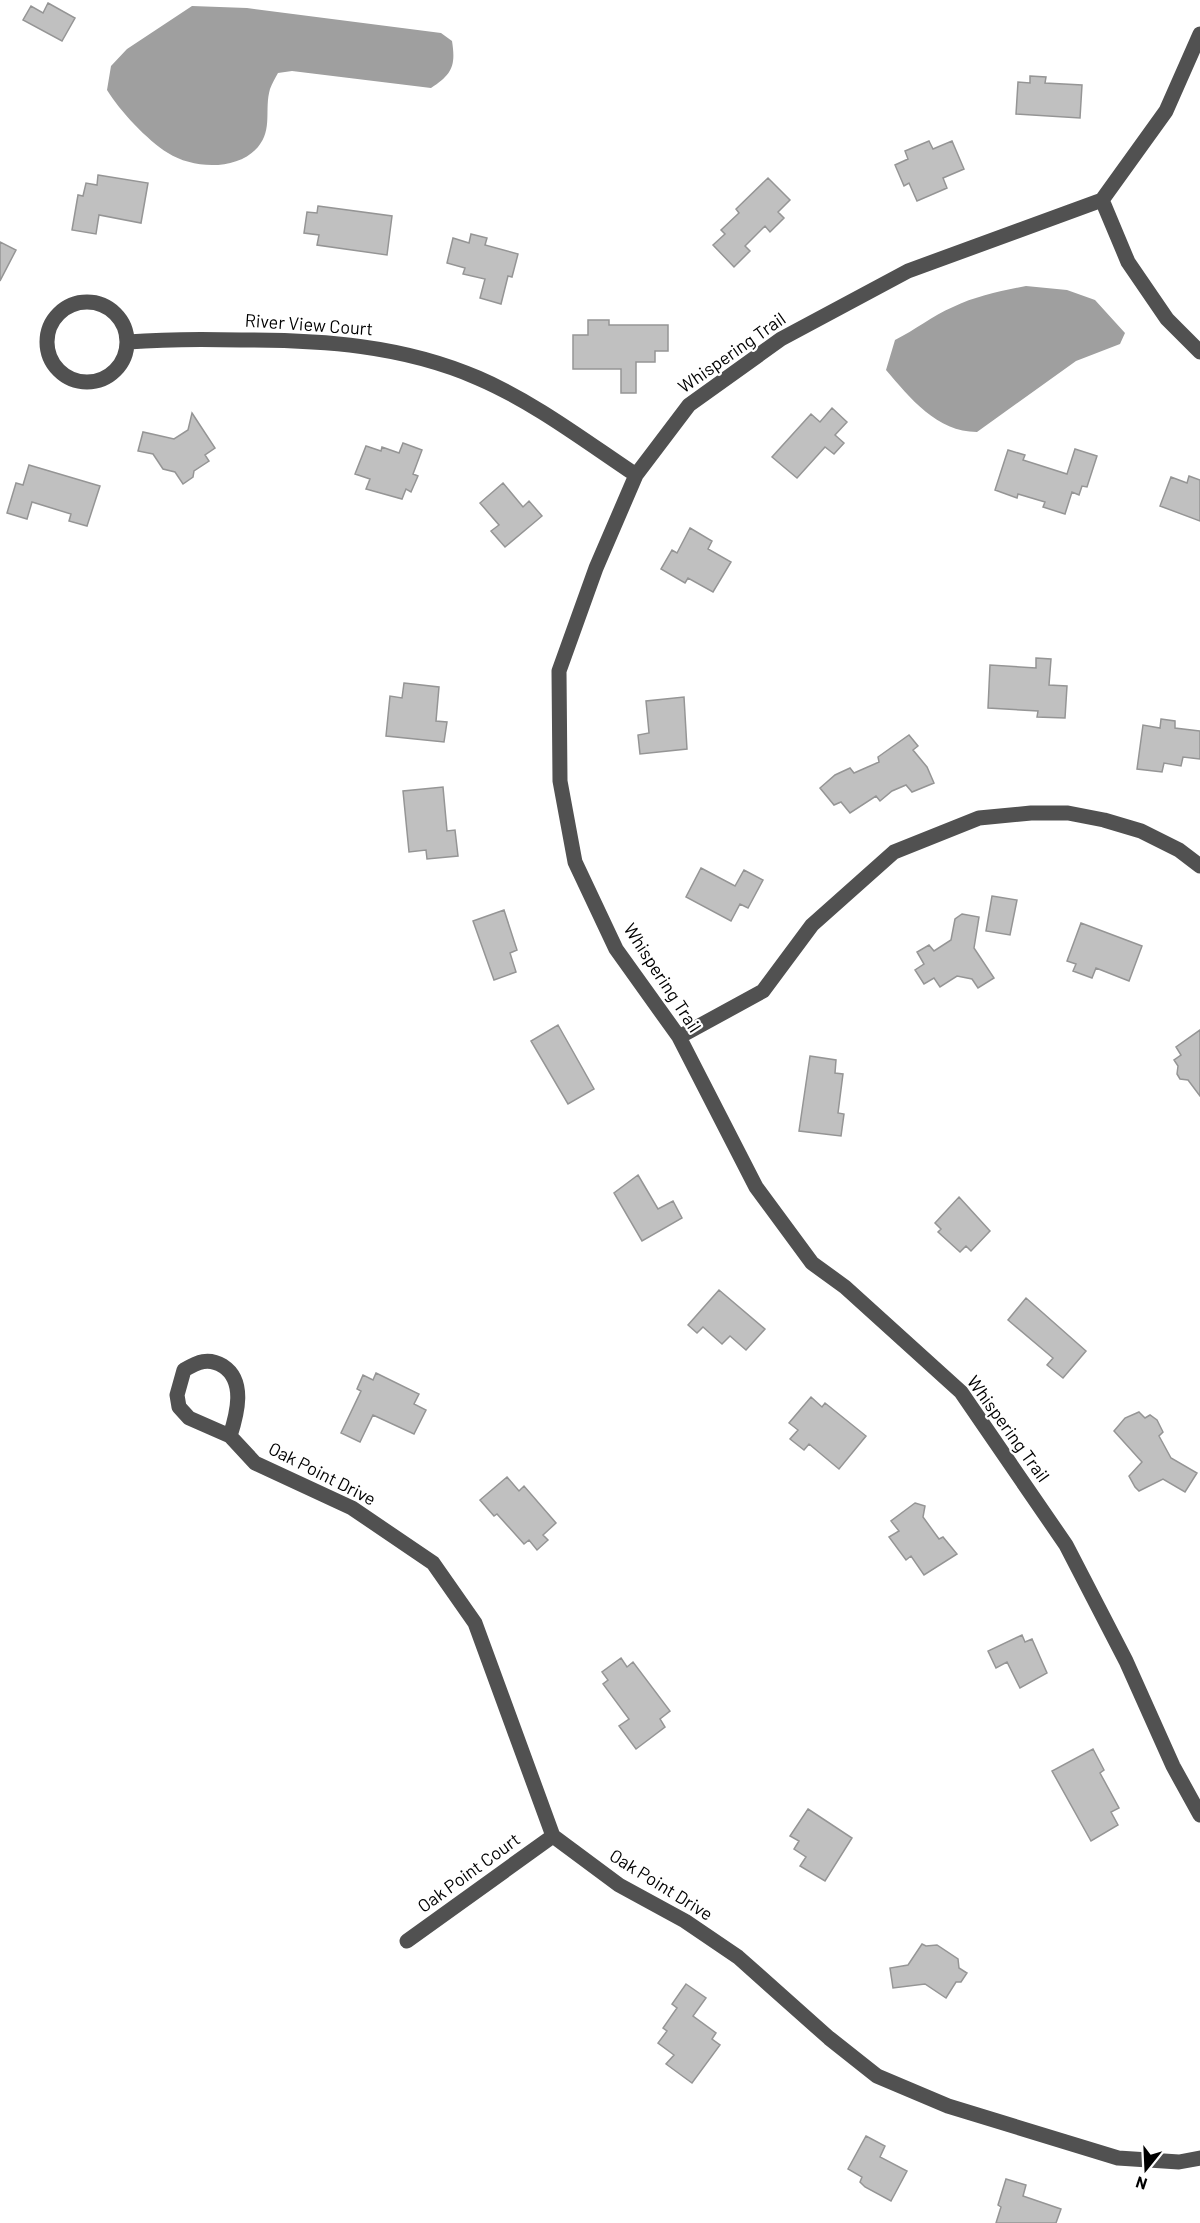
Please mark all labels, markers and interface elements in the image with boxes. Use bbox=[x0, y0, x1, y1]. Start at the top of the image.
street label: Whispering Trail bbox=[674, 307, 789, 397]
street label: River View Court bbox=[244, 309, 374, 339]
street label: Whispering Trail bbox=[619, 919, 706, 1036]
street label: Whispering Trail bbox=[963, 1371, 1055, 1486]
street label: Oak Point Drive bbox=[265, 1437, 380, 1510]
street label: Oak Point Court bbox=[413, 1828, 524, 1917]
street label: Oak Point Drive bbox=[606, 1844, 717, 1925]
north arrow bbox=[1116, 2139, 1176, 2199]
text: N bbox=[1133, 2173, 1149, 2194]

